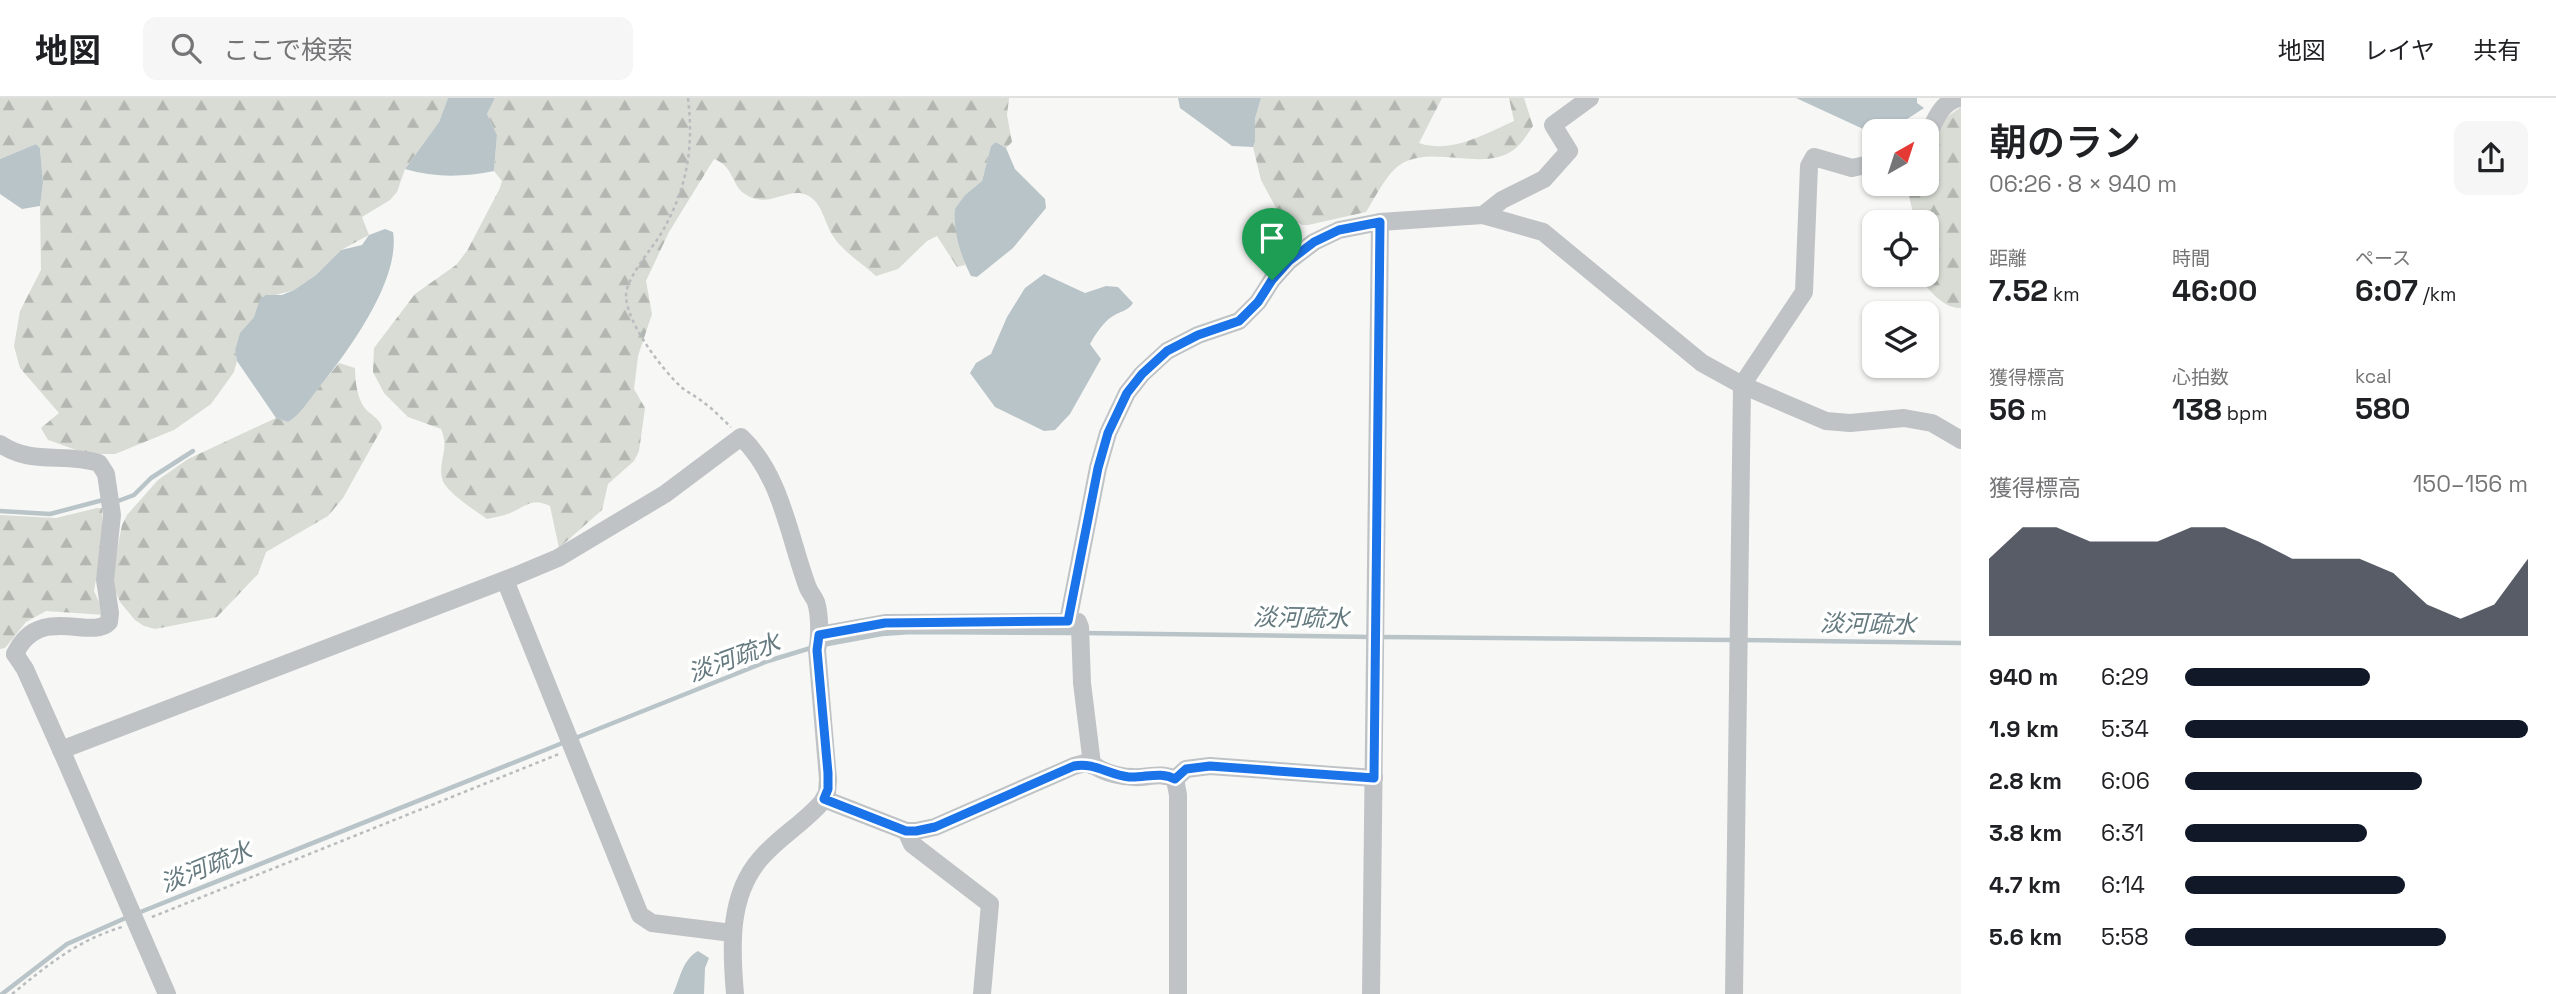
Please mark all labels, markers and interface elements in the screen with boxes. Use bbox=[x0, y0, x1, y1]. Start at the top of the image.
search box bbox=[143, 17, 633, 80]
icon: search bbox=[167, 29, 205, 67]
text: 地図 bbox=[35, 30, 101, 72]
text: ここで検索 bbox=[223, 33, 353, 67]
text: 地図 bbox=[2278, 35, 2326, 66]
text: レイヤ bbox=[2364, 35, 2435, 66]
text: 共有 bbox=[2473, 35, 2521, 66]
north arrow bbox=[1862, 119, 1939, 196]
map controls bbox=[1862, 119, 1939, 378]
text: 朝のラン bbox=[1989, 119, 2141, 167]
button: share bbox=[2454, 121, 2528, 195]
text: 06:26 · 8 × 940 m bbox=[1989, 169, 2177, 199]
pin bbox=[1242, 208, 1302, 280]
button: locate bbox=[1862, 210, 1939, 287]
icon: arrive bbox=[1253, 219, 1291, 257]
text: 距離 bbox=[1989, 246, 2027, 271]
text: 時間 bbox=[2172, 246, 2210, 271]
text: ペース bbox=[2355, 246, 2411, 271]
text: 7.52 bbox=[1989, 271, 2048, 310]
text: 46:00 bbox=[2172, 271, 2257, 310]
text: 6:07 bbox=[2355, 271, 2418, 310]
text: km bbox=[2048, 282, 2080, 307]
text: /km bbox=[2418, 282, 2456, 307]
button: layers bbox=[1862, 301, 1939, 378]
text: kcal bbox=[2355, 364, 2392, 389]
text: 獲得標高 bbox=[1989, 365, 2065, 390]
text: 心拍数 bbox=[2172, 365, 2229, 390]
text: 580 bbox=[2355, 389, 2410, 428]
text: 56 bbox=[1989, 390, 2026, 429]
text: 138 bbox=[2172, 390, 2222, 429]
text: m bbox=[2026, 401, 2047, 426]
text: bpm bbox=[2222, 401, 2268, 426]
text: 150–156 m bbox=[2413, 469, 2528, 499]
text: 獲得標高 bbox=[1989, 473, 2081, 503]
water label: 淡河疏水 bbox=[1253, 601, 1352, 634]
water label: 淡河疏水 bbox=[1820, 607, 1919, 640]
water label: 淡河疏水 bbox=[683, 626, 787, 689]
text: 940 m bbox=[1989, 662, 2058, 692]
text: 6:29 bbox=[2101, 662, 2149, 692]
text: 1.9 km bbox=[1989, 714, 2059, 744]
text: 5:34 bbox=[2101, 714, 2149, 744]
text: 2.8 km bbox=[1989, 766, 2062, 796]
text: 6:06 bbox=[2101, 766, 2150, 796]
text: 3.8 km bbox=[1989, 818, 2062, 848]
text: 6:31 bbox=[2101, 818, 2144, 848]
water label: 淡河疏水 bbox=[156, 833, 259, 899]
text: 4.7 km bbox=[1989, 870, 2061, 900]
text: 6:14 bbox=[2101, 870, 2145, 900]
text: 5.6 km bbox=[1989, 922, 2062, 952]
text: 5:58 bbox=[2101, 922, 2149, 952]

